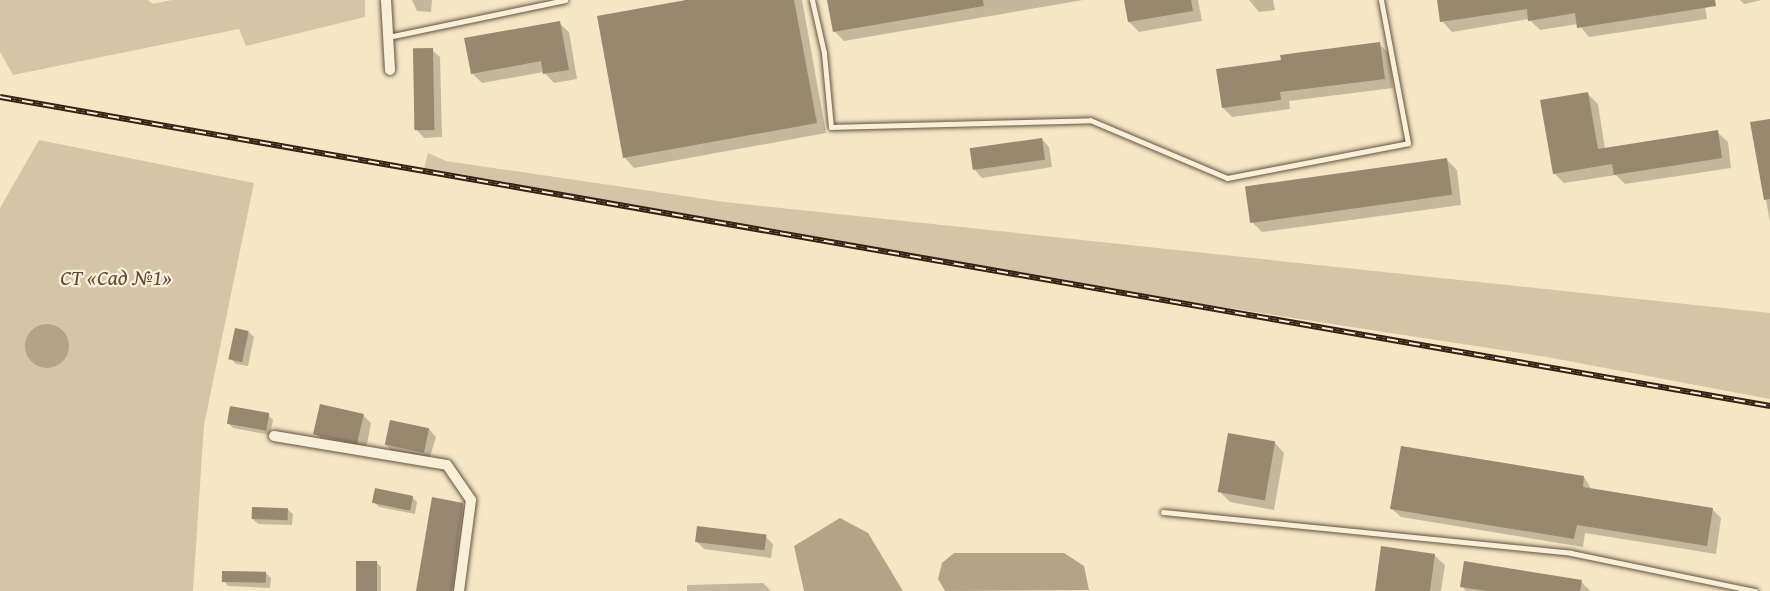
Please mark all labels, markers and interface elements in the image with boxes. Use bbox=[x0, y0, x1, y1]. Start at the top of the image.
park label: СТ «Сад №1» bbox=[60, 265, 172, 291]

